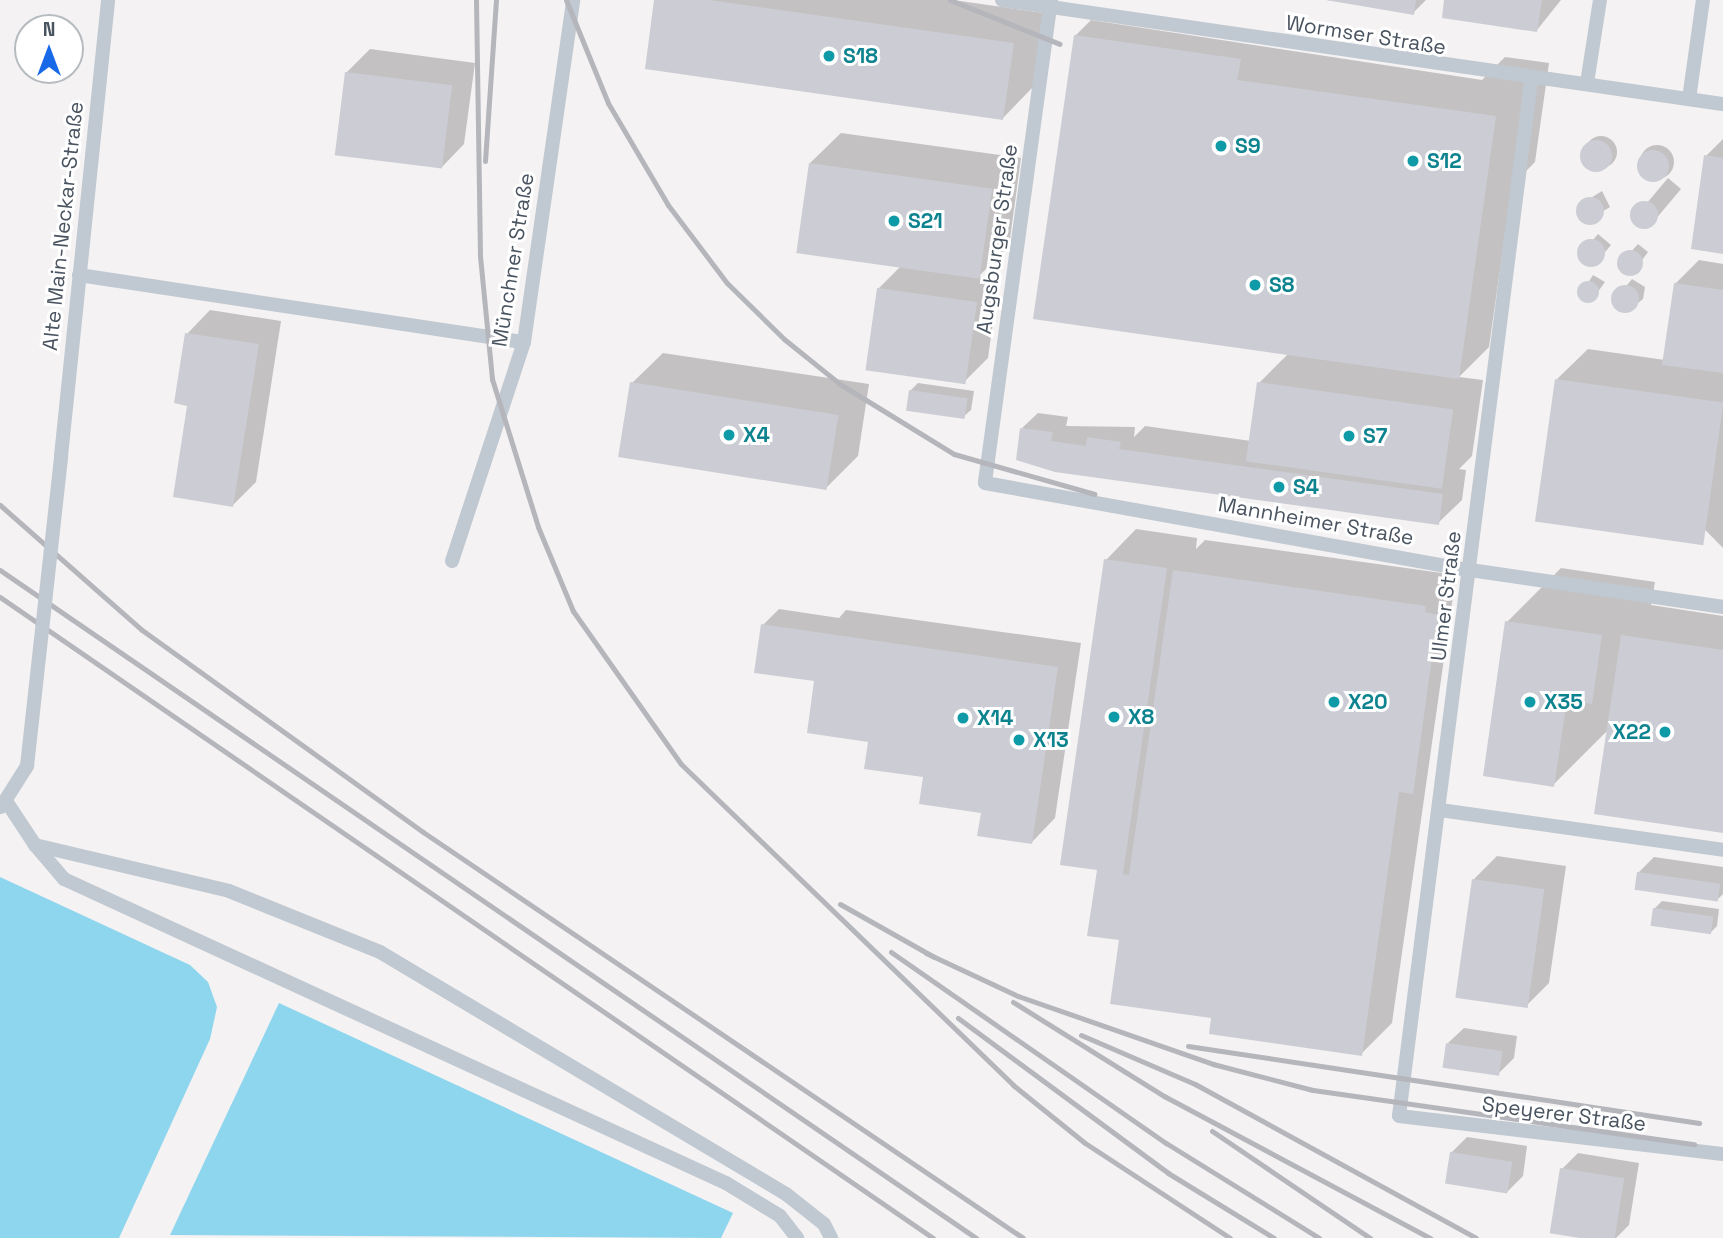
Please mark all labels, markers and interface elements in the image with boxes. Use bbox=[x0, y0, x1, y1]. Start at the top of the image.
street label: Wormser Straße bbox=[1284, 10, 1448, 60]
north arrow bbox=[14, 14, 84, 84]
text: N bbox=[43, 17, 55, 42]
place label: S18 bbox=[843, 43, 878, 69]
marker: S18 bbox=[821, 48, 837, 64]
street label: Alte Main-Neckar-Straße bbox=[37, 100, 89, 352]
place label: S9 bbox=[1235, 133, 1261, 159]
marker: S9 bbox=[1213, 138, 1229, 154]
street label: Augsburger Straße bbox=[971, 142, 1023, 336]
place label: S12 bbox=[1427, 148, 1462, 174]
marker: S12 bbox=[1405, 153, 1421, 169]
street label: Münchner Straße bbox=[487, 171, 539, 349]
place label: S21 bbox=[908, 208, 943, 234]
marker: S21 bbox=[886, 213, 902, 229]
place label: S8 bbox=[1269, 272, 1294, 298]
marker: S8 bbox=[1247, 277, 1263, 293]
place label: X4 bbox=[743, 422, 770, 448]
place label: S7 bbox=[1363, 423, 1387, 449]
marker: X4 bbox=[721, 427, 737, 443]
marker: S7 bbox=[1341, 428, 1357, 444]
place label: S4 bbox=[1293, 474, 1319, 500]
marker: S4 bbox=[1271, 479, 1287, 495]
street label: Mannheimer Straße bbox=[1216, 491, 1416, 551]
street label: Ulmer Straße bbox=[1426, 530, 1466, 662]
place label: X20 bbox=[1348, 689, 1388, 715]
place label: X35 bbox=[1544, 689, 1583, 715]
marker: X20 bbox=[1326, 694, 1342, 710]
marker: X35 bbox=[1522, 694, 1538, 710]
place label: X8 bbox=[1128, 704, 1154, 730]
place label: X14 bbox=[977, 705, 1013, 731]
marker: X8 bbox=[1106, 709, 1122, 725]
marker: X14 bbox=[955, 710, 971, 726]
place label: X22 bbox=[1613, 719, 1651, 745]
marker: X22 bbox=[1657, 724, 1673, 740]
place label: X13 bbox=[1033, 727, 1069, 753]
marker: X13 bbox=[1011, 732, 1027, 748]
street label: Speyerer Straße bbox=[1480, 1091, 1648, 1137]

